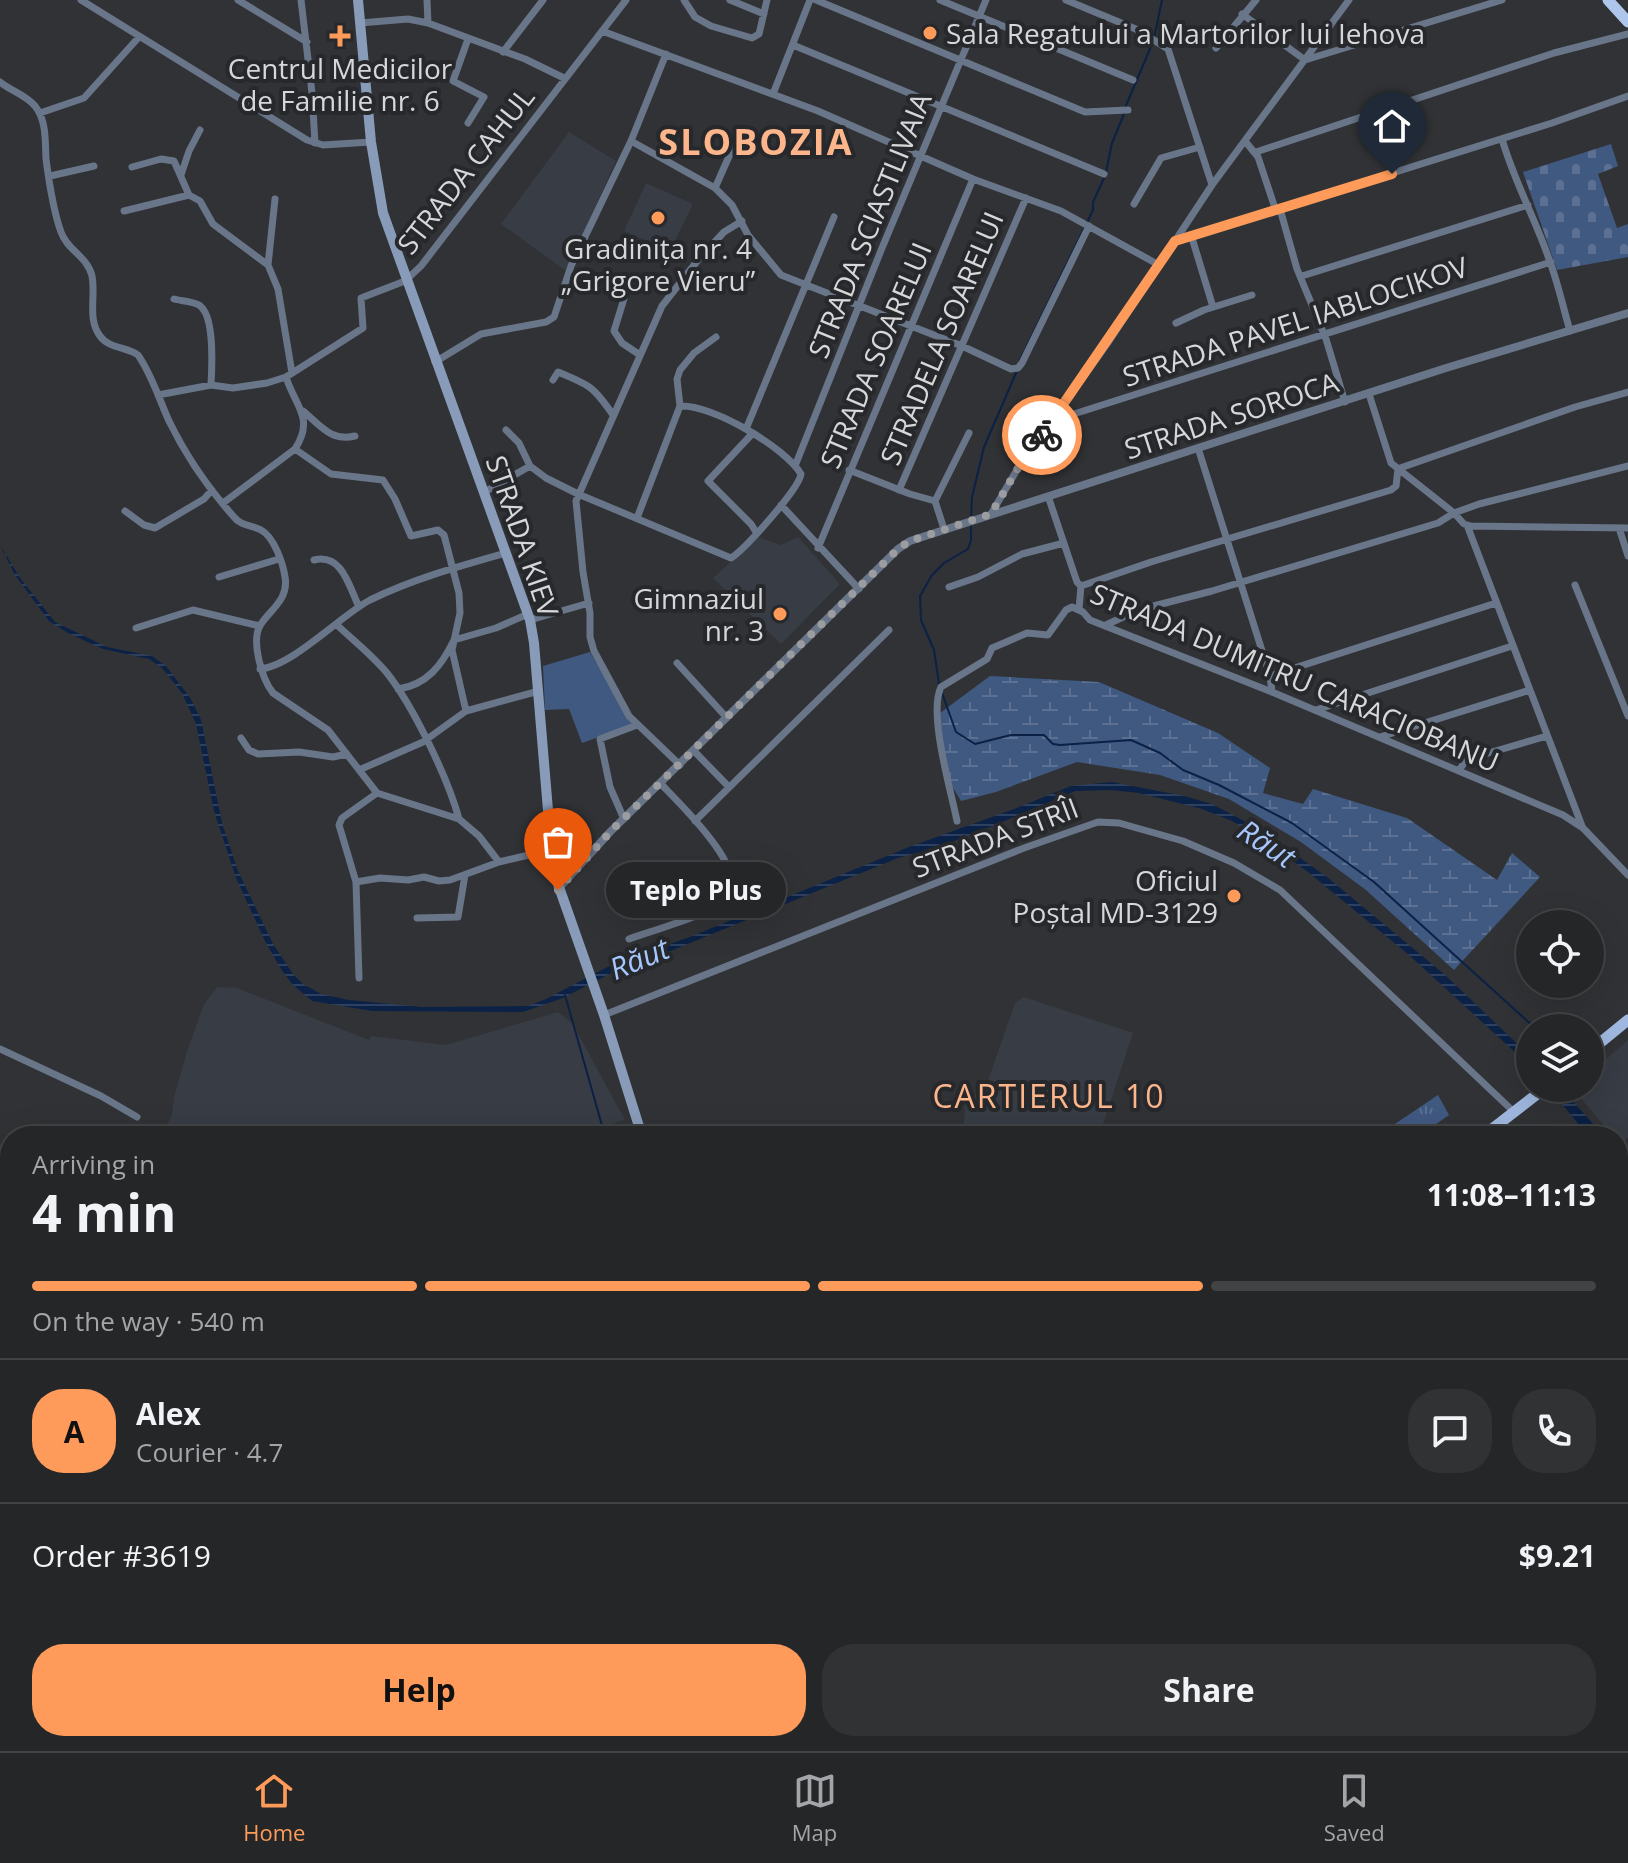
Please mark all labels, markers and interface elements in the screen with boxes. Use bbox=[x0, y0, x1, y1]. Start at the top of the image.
place label: Sala Regatului a Martorilor lui Iehova bbox=[946, 14, 1425, 52]
marker: Sala Regatului a Martorilor lui Iehova bbox=[921, 24, 939, 42]
marker: Centrul Medicilor de Familie nr. 6 bbox=[329, 25, 351, 47]
place label: Centrul Medicilor de Familie nr. 6 bbox=[228, 49, 453, 119]
street label: STRADA CAHUL bbox=[388, 79, 542, 261]
street label: STRADA SCIASTLIVAIA bbox=[798, 87, 940, 363]
pin bbox=[1358, 92, 1426, 174]
icon: home bbox=[1370, 104, 1414, 148]
district label: SLOBOZIA bbox=[658, 117, 854, 166]
street label: STRADELA SOARELUI bbox=[870, 205, 1012, 471]
marker: Gradinița nr. 4 „Grigore Vieru” bbox=[649, 209, 667, 227]
place label: Gradinița nr. 4 „Grigore Vieru” bbox=[561, 229, 756, 299]
street label: STRADA SOARELUI bbox=[810, 236, 940, 474]
street label: STRADA PAVEL IABLOCIKOV bbox=[1118, 247, 1473, 395]
street label: STRADA SOROCA bbox=[1119, 362, 1343, 467]
courier bbox=[1002, 395, 1082, 475]
icon: bike bbox=[1020, 413, 1064, 457]
street label: STRADA KIEV bbox=[478, 450, 568, 622]
street label: STRADA DUMITRU CARACIOBANU bbox=[1085, 574, 1505, 780]
place label: Gimnaziul nr. 3 bbox=[633, 579, 764, 649]
marker: Gimnaziul nr. 3 bbox=[771, 605, 789, 623]
street label: STRADA STRÎI bbox=[907, 788, 1083, 886]
pin bbox=[524, 808, 592, 890]
water label: Răut bbox=[1230, 809, 1305, 877]
icon: bag bbox=[536, 820, 580, 864]
place label: Oficiul Poștal MD-3129 bbox=[1013, 861, 1218, 931]
callout: Teplo Plus bbox=[606, 862, 786, 918]
text: Teplo Plus bbox=[630, 872, 762, 908]
marker: Oficiul Poștal MD-3129 bbox=[1225, 887, 1243, 905]
map controls bbox=[1516, 910, 1604, 1102]
button: locate bbox=[1516, 910, 1604, 998]
water label: Răut bbox=[603, 927, 676, 989]
button: layers bbox=[1516, 1014, 1604, 1102]
district label: CARTIERUL 10 bbox=[932, 1074, 1166, 1117]
text: Arriving in bbox=[32, 1146, 155, 1182]
text: 11:08–11:13 bbox=[1427, 1174, 1596, 1215]
text: 4 min bbox=[32, 1176, 176, 1247]
text: On the way · 540 m bbox=[32, 1303, 265, 1339]
button: chat bbox=[1408, 1389, 1492, 1473]
button: phone bbox=[1512, 1389, 1596, 1473]
text: Alex bbox=[136, 1393, 201, 1434]
text: A bbox=[64, 1411, 84, 1452]
text: Courier · 4.7 bbox=[136, 1434, 283, 1470]
text: Order #3619 bbox=[32, 1535, 211, 1576]
text: $9.21 bbox=[1519, 1535, 1596, 1576]
button: Help bbox=[32, 1644, 806, 1736]
button: Share bbox=[822, 1644, 1596, 1736]
tab: Home bbox=[243, 1769, 305, 1847]
tab: Map bbox=[792, 1769, 837, 1847]
tab: Saved bbox=[1324, 1769, 1385, 1847]

